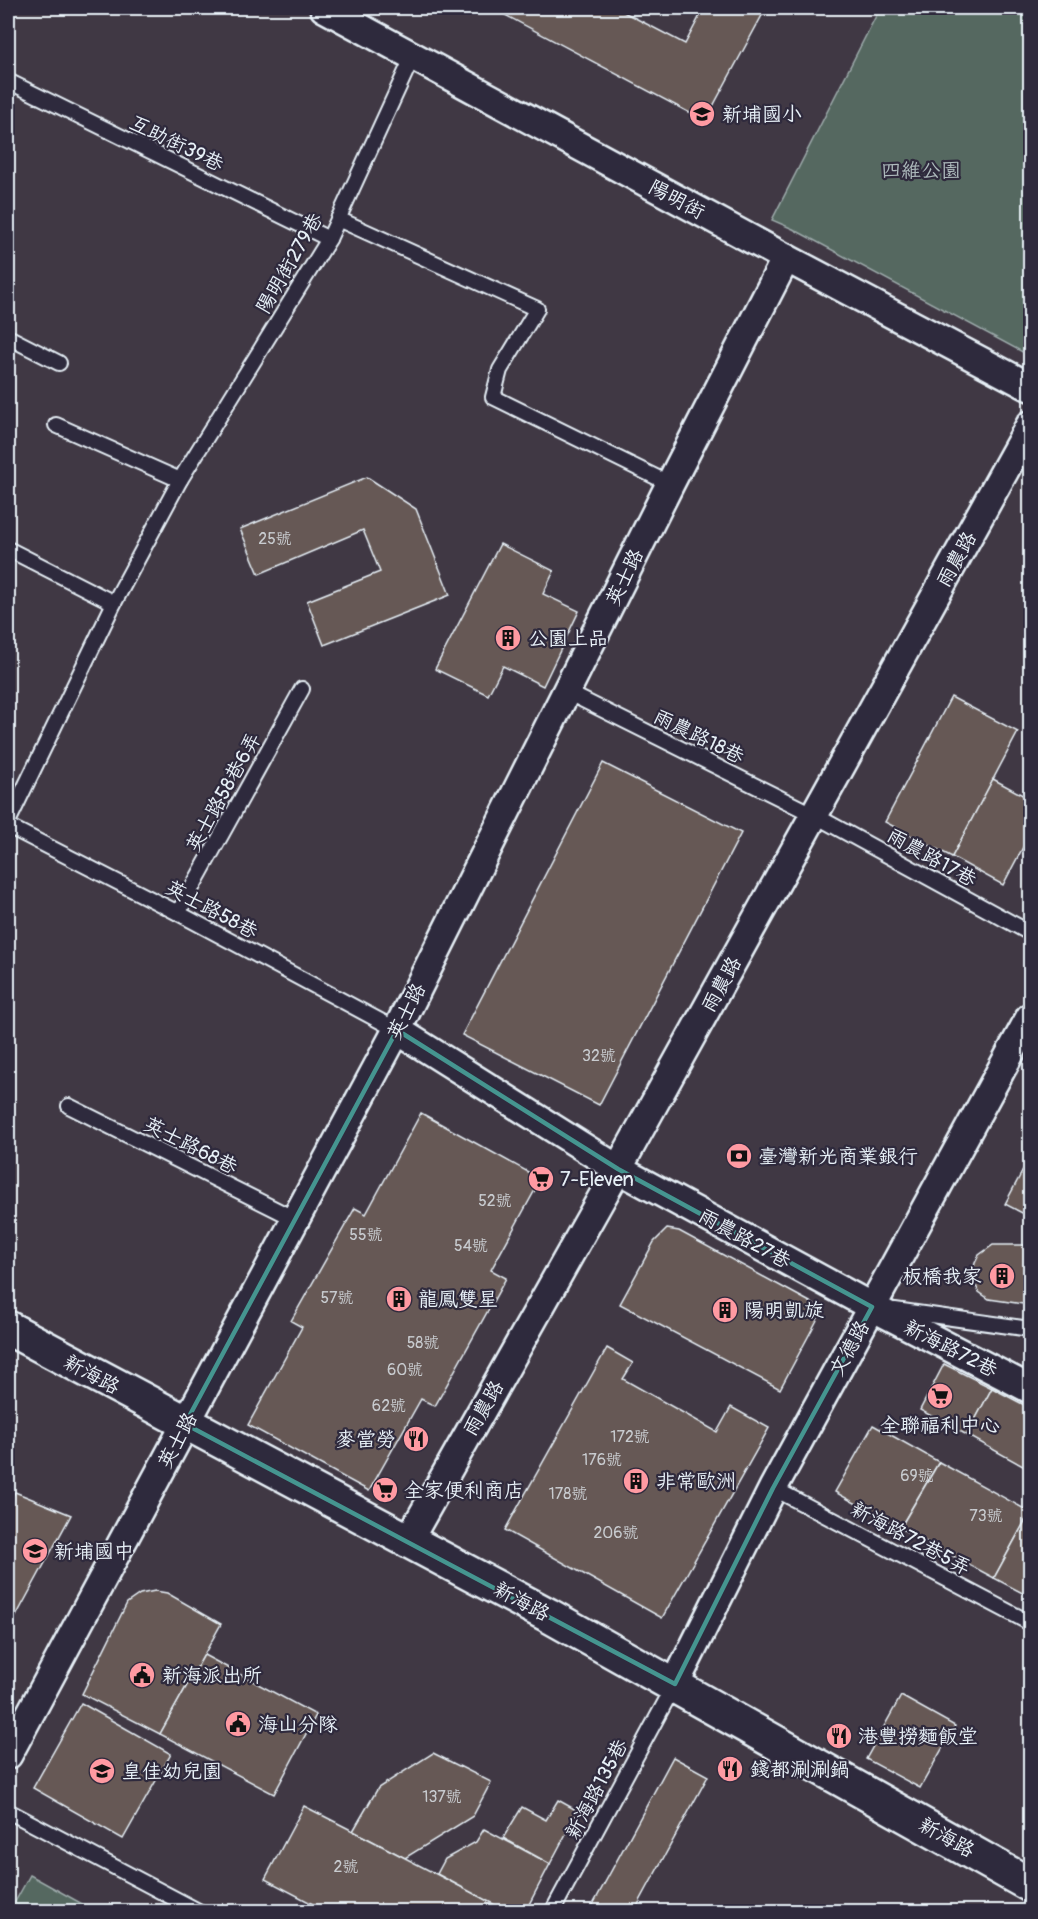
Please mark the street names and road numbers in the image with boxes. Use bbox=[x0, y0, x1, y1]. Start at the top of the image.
street label: 互助街39巷 bbox=[126, 110, 229, 177]
street label: 陽明街 bbox=[644, 174, 709, 225]
street label: 陽明街279巷 bbox=[251, 208, 329, 318]
street label: 雨農路 bbox=[931, 526, 982, 592]
street label: 英士路 bbox=[600, 544, 649, 610]
street label: 雨農路18巷 bbox=[649, 704, 749, 770]
street label: 英士路58巷6弄 bbox=[180, 728, 267, 856]
street label: 雨農路17巷 bbox=[883, 823, 982, 893]
street label: 英士路58巷 bbox=[161, 875, 263, 945]
street label: 雨農路 bbox=[696, 951, 747, 1017]
street label: 英士路 bbox=[382, 978, 432, 1044]
street label: 英士路68巷 bbox=[140, 1111, 243, 1180]
street label: 雨農路27巷 bbox=[694, 1203, 796, 1275]
street label: 新海路72巷 bbox=[900, 1314, 1003, 1383]
street label: 文德路 bbox=[824, 1315, 875, 1381]
street label: 新海路 bbox=[59, 1349, 125, 1400]
street label: 雨農路 bbox=[458, 1375, 510, 1440]
street label: 英士路 bbox=[152, 1407, 203, 1473]
street label: 新海路72巷5弄 bbox=[846, 1496, 975, 1581]
street label: 新海路 bbox=[489, 1576, 555, 1627]
street label: 新海路135巷 bbox=[560, 1734, 634, 1844]
street label: 新海路 bbox=[914, 1812, 980, 1863]

